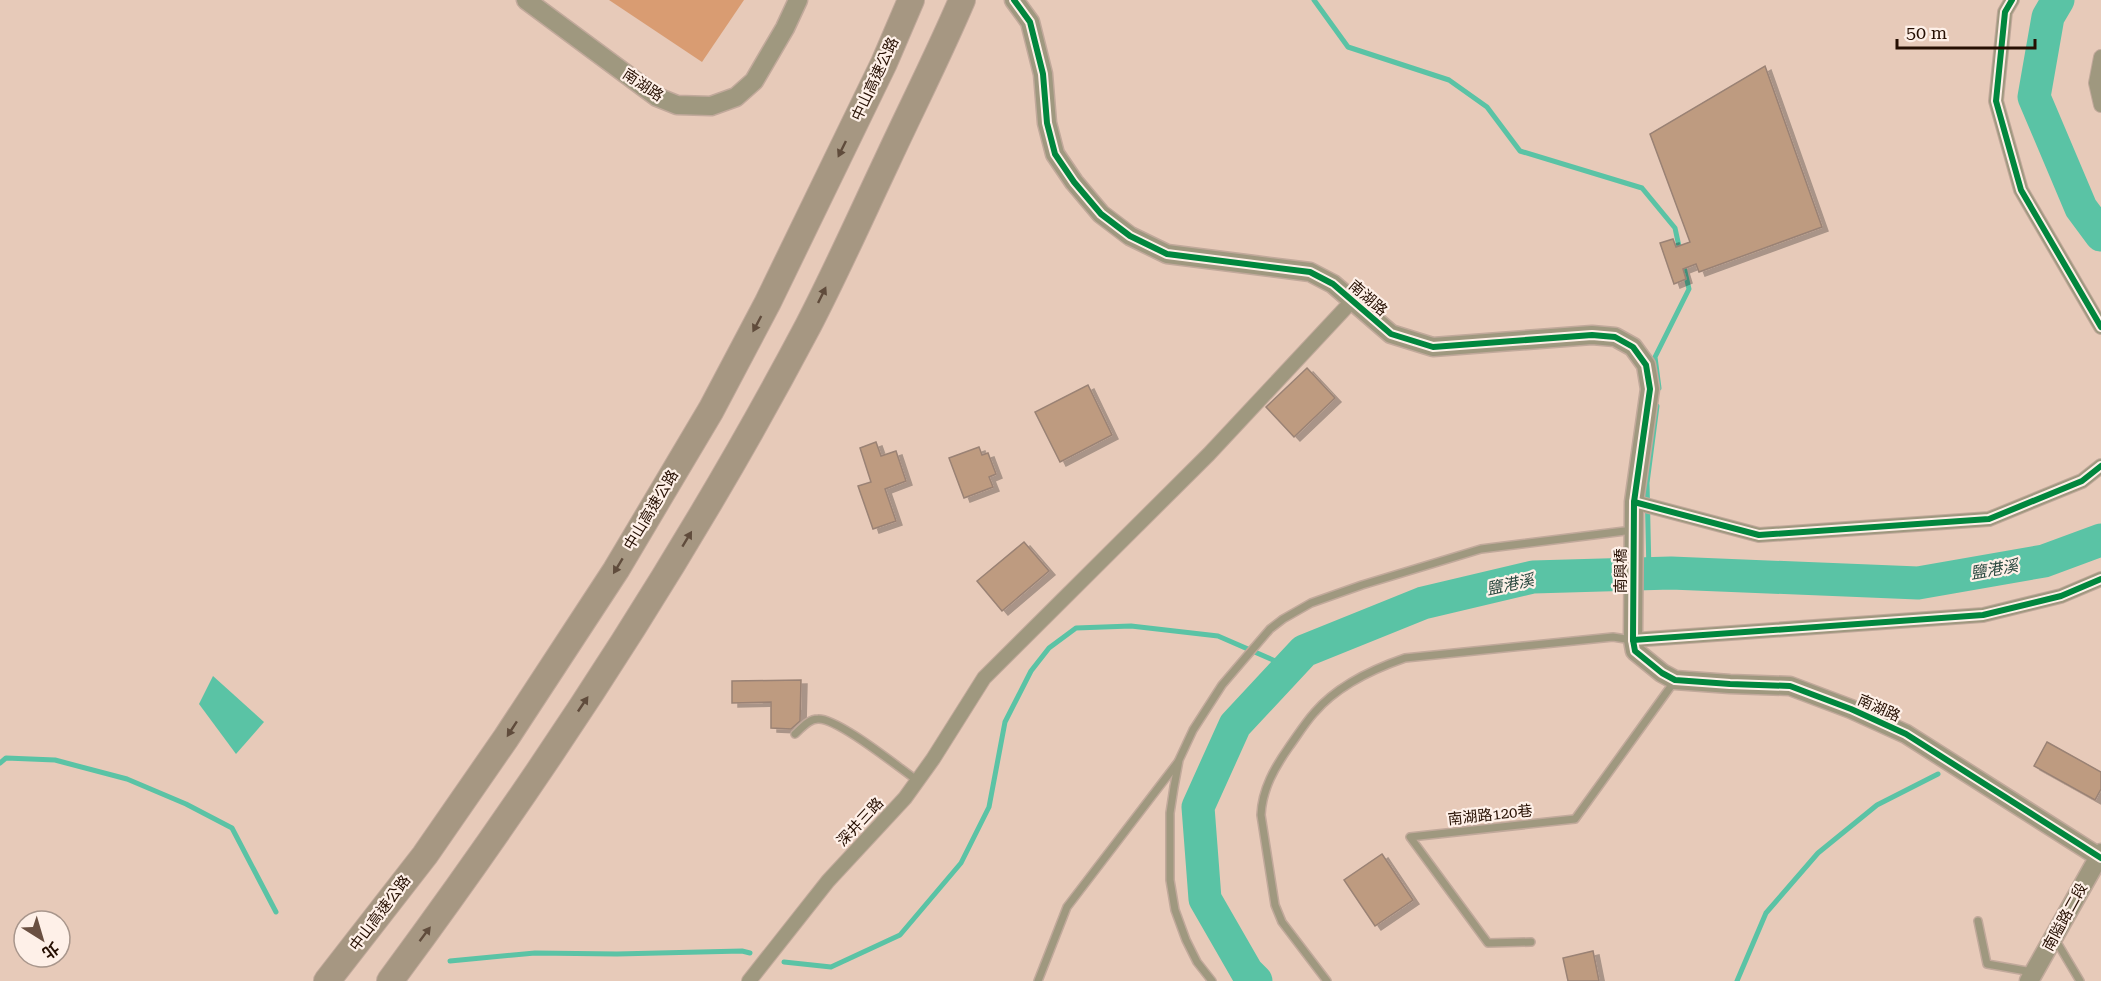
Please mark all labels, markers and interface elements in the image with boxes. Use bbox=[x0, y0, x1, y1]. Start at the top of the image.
scale bar bbox=[1897, 12, 2035, 50]
text: 50 m bbox=[1906, 22, 1947, 43]
street label: 中山高速公路 bbox=[848, 34, 902, 124]
street label: 南湖路 bbox=[619, 65, 667, 105]
one-way arrow bbox=[838, 140, 847, 157]
street label: 南湖路 bbox=[1345, 276, 1391, 320]
one-way arrow bbox=[818, 287, 827, 304]
one-way arrow bbox=[752, 315, 762, 332]
street label: 中山高速公路 bbox=[620, 467, 682, 553]
one-way arrow bbox=[681, 531, 692, 547]
street label: 南興橋 bbox=[1612, 548, 1630, 594]
water label: 鹽港溪 bbox=[1969, 556, 2021, 583]
one-way arrow bbox=[613, 558, 624, 574]
water label: 鹽港溪 bbox=[1485, 570, 1538, 599]
street label: 南湖路 bbox=[1855, 691, 1903, 725]
one-way arrow bbox=[577, 696, 588, 712]
one-way arrow bbox=[507, 721, 518, 737]
street label: 深井三路 bbox=[833, 794, 887, 850]
street label: 南湖路120巷 bbox=[1447, 802, 1533, 828]
street label: 中山高速公路 bbox=[346, 872, 414, 954]
street label: 南隘路二段 bbox=[2039, 880, 2091, 954]
north arrow bbox=[12, 909, 72, 969]
one-way arrow bbox=[418, 926, 431, 942]
text: 北 bbox=[39, 938, 63, 963]

